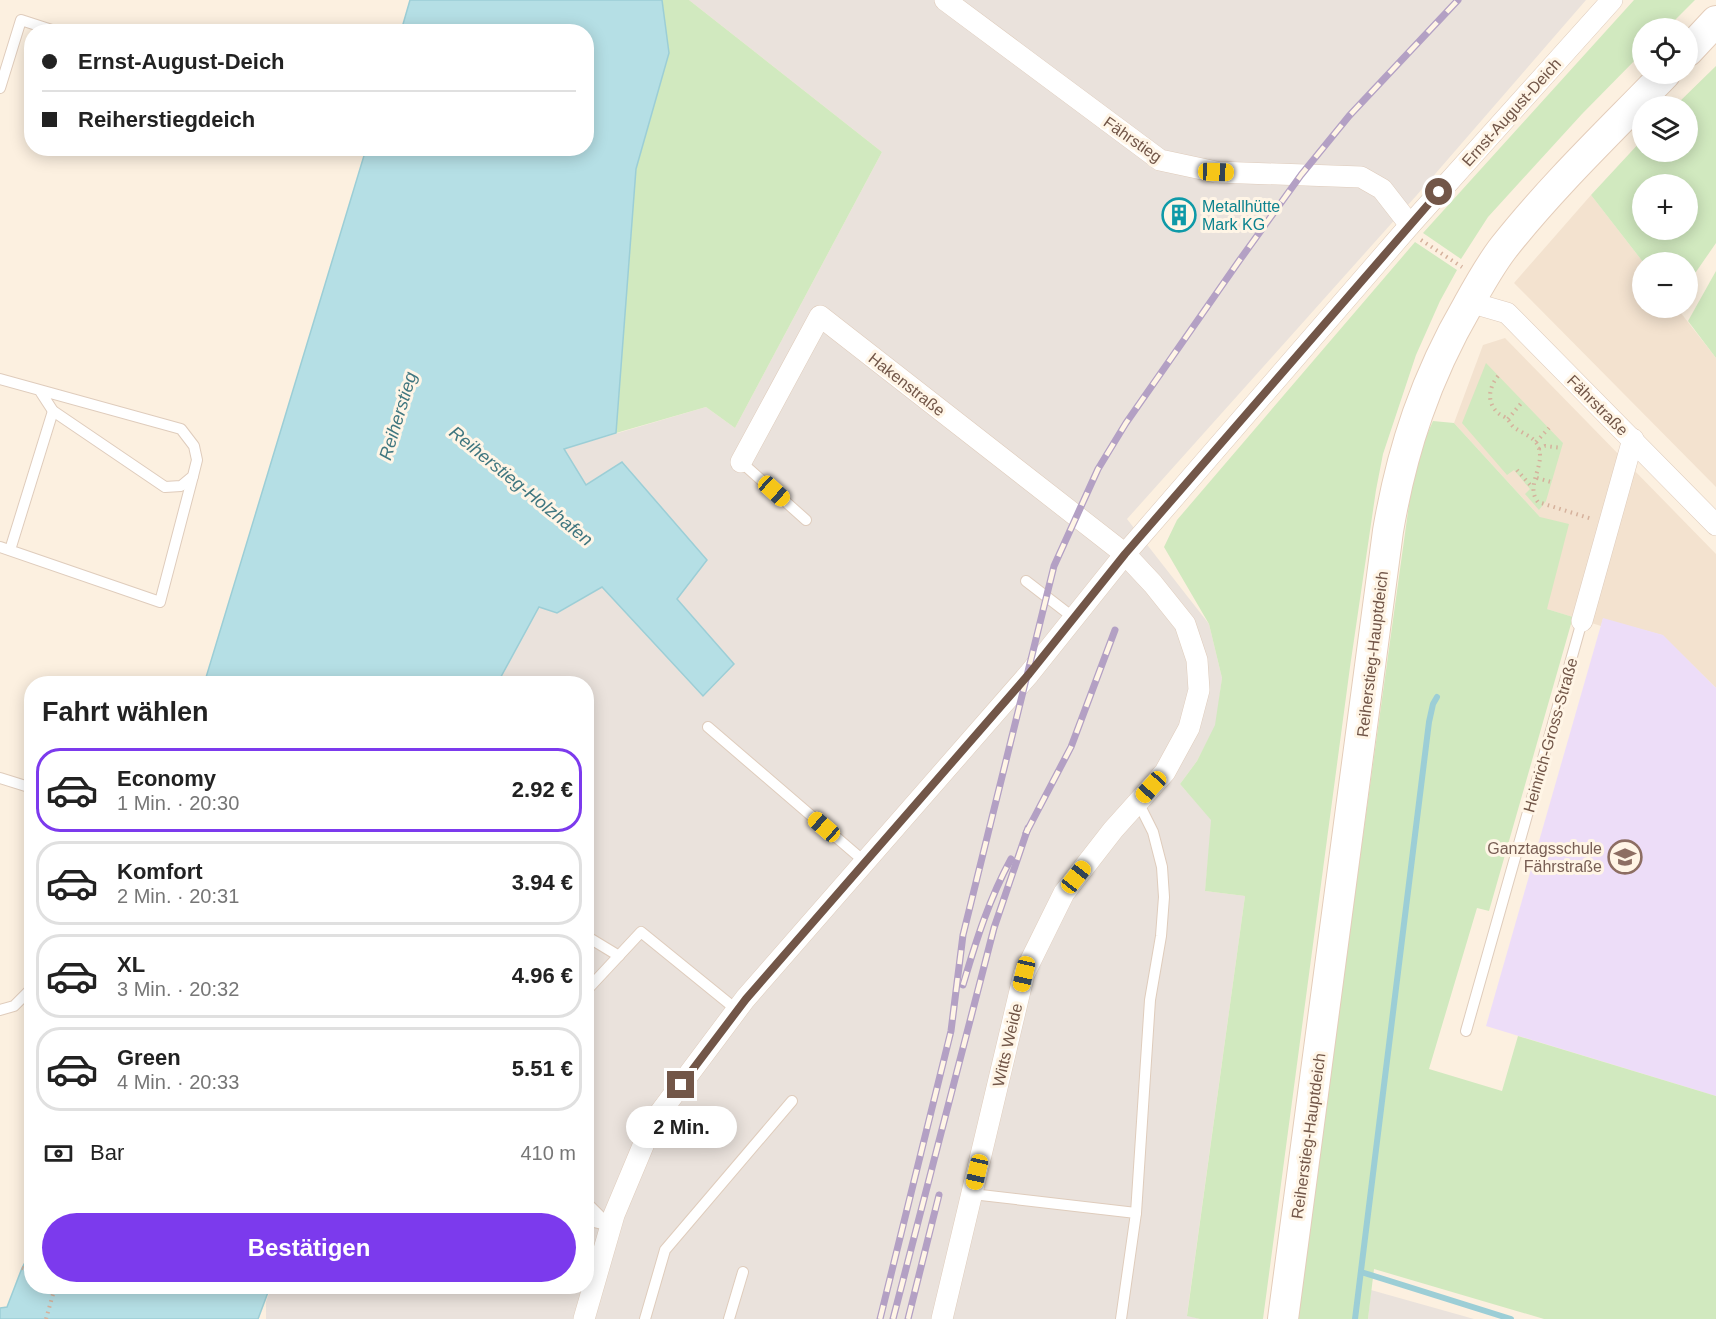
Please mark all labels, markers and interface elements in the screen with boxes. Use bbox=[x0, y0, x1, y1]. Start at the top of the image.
map controls bbox=[1632, 18, 1698, 318]
button: locate bbox=[1632, 18, 1698, 84]
text: Ernst-August-Deich bbox=[78, 49, 285, 74]
street label: Ernst-August-Deich bbox=[1459, 55, 1564, 170]
button: layers bbox=[1632, 96, 1698, 162]
text: Reiherstiegdeich bbox=[78, 107, 255, 132]
street label: Fährstieg bbox=[1101, 113, 1165, 166]
car bbox=[1198, 162, 1234, 182]
button: + bbox=[1632, 174, 1698, 240]
route start bbox=[1425, 178, 1452, 205]
building icon: Metallhütte Mark KG bbox=[1161, 197, 1197, 233]
place label: Metallhütte Mark KG bbox=[1202, 198, 1280, 233]
button: − bbox=[1632, 252, 1698, 318]
street label: Hakenstraße bbox=[865, 350, 948, 419]
water label: Reiherstieg bbox=[375, 370, 421, 462]
street label: Fährstraße bbox=[1564, 372, 1631, 439]
water label: Reiherstieg-Holzhafen bbox=[446, 422, 596, 550]
car bbox=[755, 472, 793, 510]
street label: Reiherstieg-Hauptdeich bbox=[1354, 570, 1391, 738]
street label: Heinrich-Gross-Straße bbox=[1520, 656, 1581, 814]
text: Fahrt wählen bbox=[42, 697, 209, 727]
icon: car bbox=[45, 763, 99, 817]
text: Economy bbox=[117, 766, 216, 791]
car bbox=[1132, 768, 1170, 806]
text: 2.92 € bbox=[512, 777, 573, 802]
text: 1 Min. · 20:30 bbox=[117, 792, 239, 814]
car bbox=[805, 808, 843, 846]
school or university icon: Ganztagsschule Fährstraße bbox=[1607, 839, 1643, 875]
place label: Ganztagsschule Fährstraße bbox=[1487, 840, 1602, 875]
icon: car bbox=[45, 856, 99, 910]
car bbox=[1058, 857, 1094, 897]
text: Komfort bbox=[117, 859, 203, 884]
text: 3.94 € bbox=[512, 870, 573, 895]
text: 2 Min. · 20:31 bbox=[117, 885, 239, 907]
icon: car bbox=[45, 949, 99, 1003]
text: XL bbox=[117, 952, 145, 977]
car bbox=[1011, 954, 1037, 994]
text: 4.96 € bbox=[512, 963, 573, 988]
text: 3 Min. · 20:32 bbox=[117, 978, 239, 1000]
street label: Witts Weide bbox=[990, 1002, 1025, 1088]
icon: car bbox=[45, 1042, 99, 1096]
text: Green bbox=[117, 1045, 181, 1070]
street label: Reiherstieg-Hauptdeich bbox=[1288, 1052, 1329, 1220]
text: 5.51 € bbox=[512, 1056, 573, 1081]
text: 4 Min. · 20:33 bbox=[117, 1071, 239, 1093]
route end bbox=[667, 1071, 694, 1098]
callout: 2 Min. bbox=[626, 1106, 736, 1148]
text: 2 Min. bbox=[653, 1116, 710, 1138]
icon: cash bbox=[42, 1137, 75, 1170]
text: Bar bbox=[90, 1140, 124, 1165]
text: 410 m bbox=[520, 1142, 576, 1164]
car bbox=[964, 1152, 990, 1192]
button: Bestätigen bbox=[42, 1213, 576, 1282]

